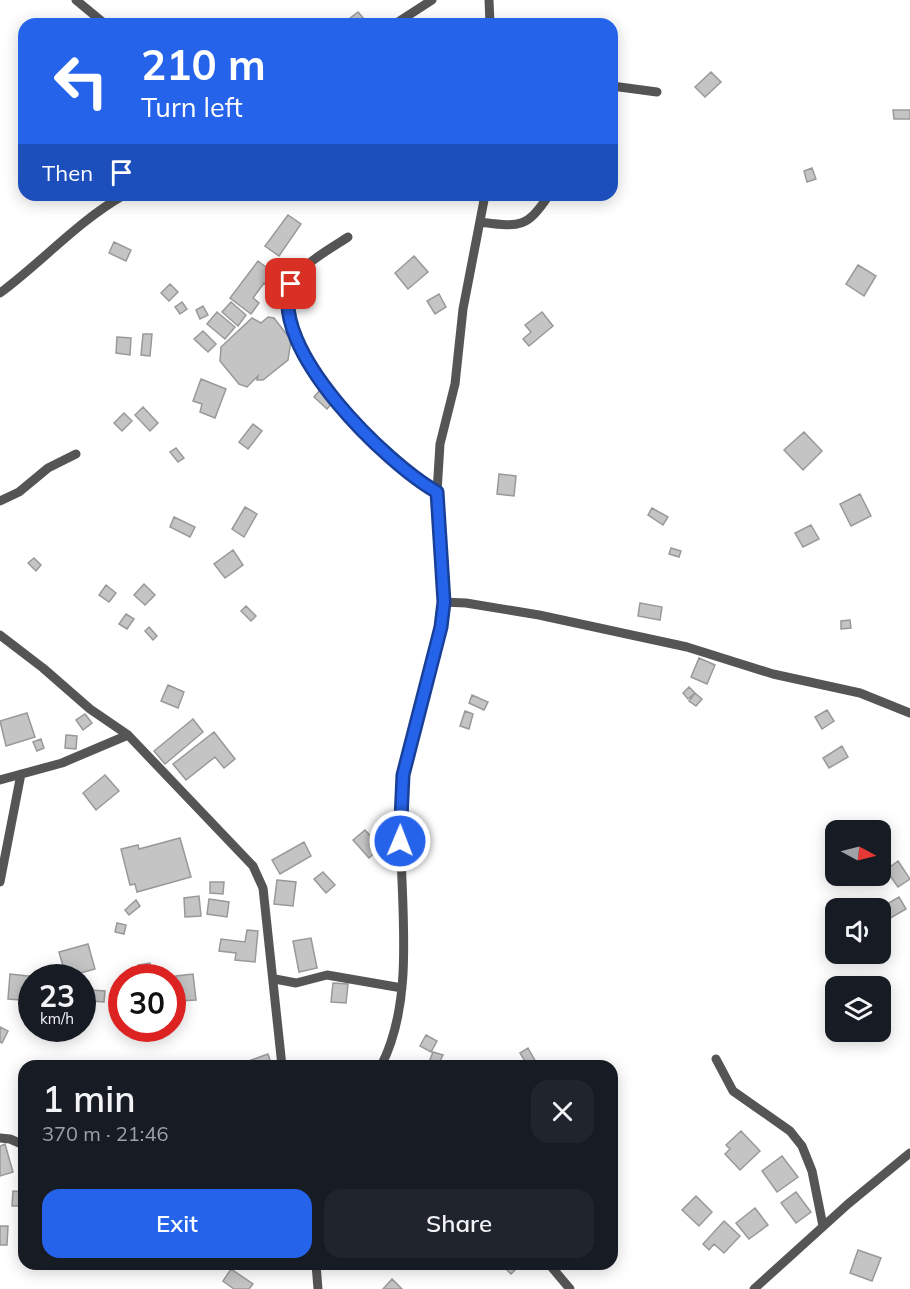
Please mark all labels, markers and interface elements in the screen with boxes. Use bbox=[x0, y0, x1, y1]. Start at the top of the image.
text: 210 m bbox=[141, 38, 266, 91]
icon: left bbox=[42, 42, 120, 120]
text: Turn left bbox=[141, 90, 243, 124]
icon: arrive bbox=[105, 156, 138, 189]
text: Then bbox=[42, 159, 93, 187]
pin bbox=[265, 258, 316, 309]
icon: arrive bbox=[274, 267, 307, 300]
position arrow bbox=[368, 809, 432, 873]
north arrow bbox=[825, 820, 891, 886]
map controls bbox=[825, 820, 891, 1042]
button: sound bbox=[825, 898, 891, 964]
speed limit sign: 30 bbox=[108, 964, 186, 1042]
button: layers bbox=[825, 976, 891, 1042]
text: 23 bbox=[39, 977, 75, 1015]
text: km/h bbox=[40, 1009, 74, 1028]
text: 1 min bbox=[42, 1076, 136, 1121]
button: close bbox=[531, 1080, 594, 1143]
text: 370 m · 21:46 bbox=[42, 1121, 168, 1146]
button: Exit bbox=[42, 1189, 312, 1258]
button: Share bbox=[324, 1189, 594, 1258]

